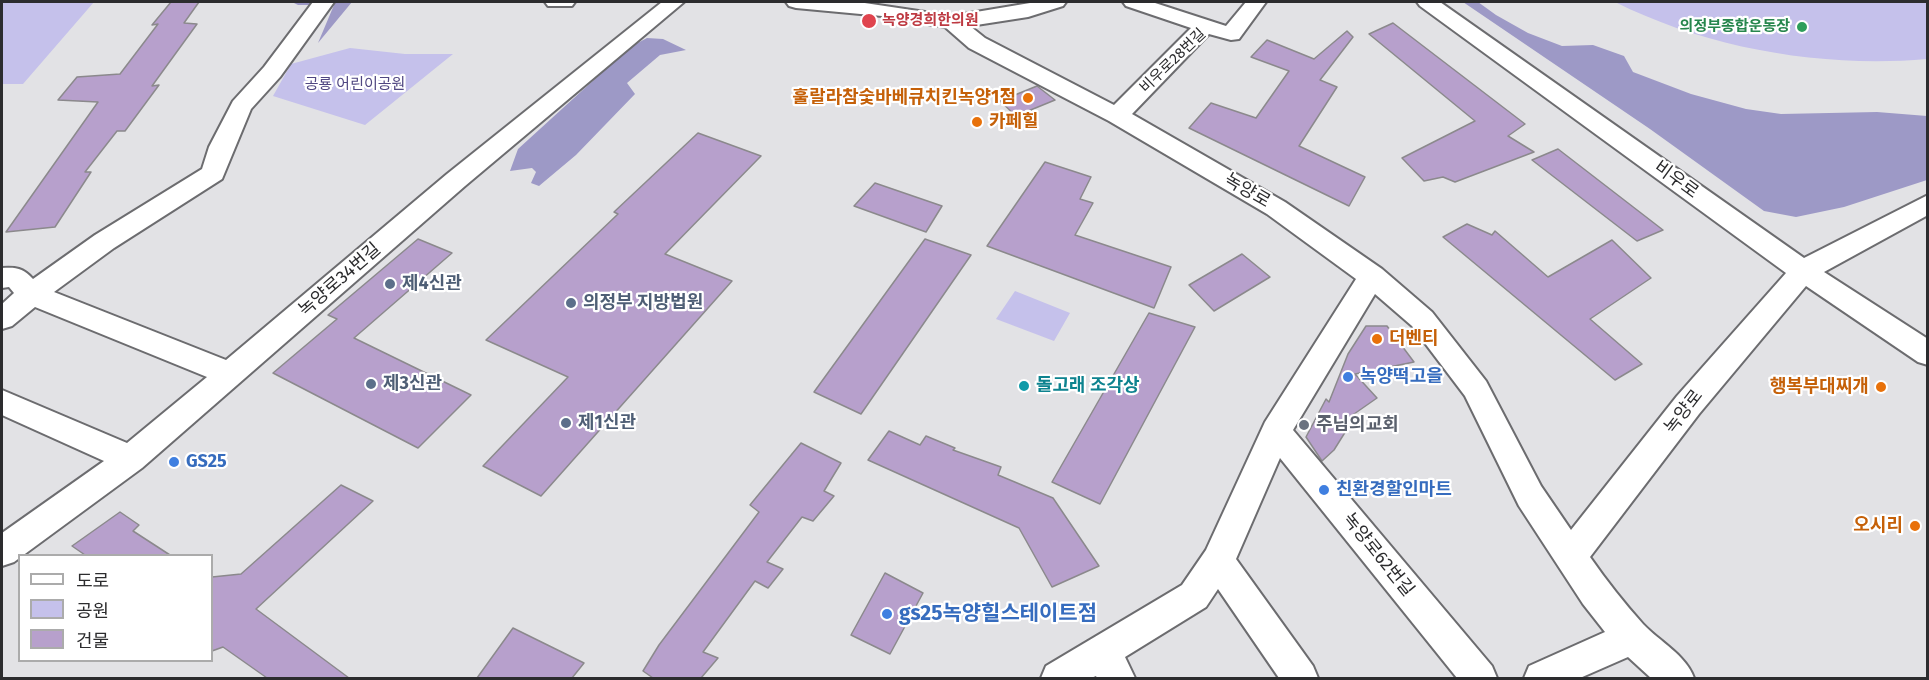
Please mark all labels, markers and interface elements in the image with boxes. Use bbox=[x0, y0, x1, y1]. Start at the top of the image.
marker: 녹양경희한의원 bbox=[860, 12, 878, 30]
place label: 녹양경희한의원 bbox=[882, 12, 979, 30]
place label: 의정부종합운동장 bbox=[1680, 18, 1790, 36]
marker: 의정부종합운동장 bbox=[1795, 20, 1809, 34]
street label: 비우로28번길 bbox=[1136, 25, 1210, 97]
park label: 공룡 어린이공원 bbox=[305, 76, 405, 94]
place label: 훌랄라참숯바베큐치킨녹양1점 bbox=[792, 87, 1016, 109]
marker: 훌랄라참숯바베큐치킨녹양1점 bbox=[1021, 91, 1035, 105]
place label: 카페힐 bbox=[989, 111, 1039, 133]
marker: 카페힐 bbox=[970, 115, 984, 129]
street label: 비우로 bbox=[1650, 157, 1702, 203]
street label: 녹양로 bbox=[1220, 169, 1274, 213]
street label: 녹양로34번길 bbox=[295, 239, 385, 321]
place label: 제4신관 bbox=[402, 273, 462, 295]
marker: 제4신관 bbox=[383, 277, 397, 291]
place label: 의정부 지방법원 bbox=[583, 292, 703, 314]
marker: 의정부 지방법원 bbox=[564, 296, 578, 310]
place label: 더벤티 bbox=[1389, 328, 1439, 350]
marker: 더벤티 bbox=[1370, 332, 1384, 346]
place label: 녹양떡고을 bbox=[1360, 366, 1443, 388]
marker: 녹양떡고을 bbox=[1341, 370, 1355, 384]
place label: 제3신관 bbox=[383, 373, 442, 395]
place label: 돌고래 조각상 bbox=[1036, 375, 1140, 397]
place label: 행복부대찌개 bbox=[1770, 376, 1869, 398]
marker: 제3신관 bbox=[364, 377, 378, 391]
marker: 돌고래 조각상 bbox=[1017, 379, 1031, 393]
marker: 행복부대찌개 bbox=[1874, 380, 1888, 394]
street label: 녹양로 bbox=[1660, 386, 1708, 438]
place label: 제1신관 bbox=[578, 412, 636, 434]
place label: 주님의교회 bbox=[1316, 414, 1399, 436]
marker: 제1신관 bbox=[559, 416, 573, 430]
marker: 주님의교회 bbox=[1297, 418, 1311, 432]
place label: GS25 bbox=[186, 451, 227, 473]
marker: GS25 bbox=[167, 455, 181, 469]
place label: 친환경할인마트 bbox=[1336, 479, 1452, 501]
marker: 친환경할인마트 bbox=[1317, 483, 1331, 497]
street label: 녹양로62번길 bbox=[1338, 509, 1418, 601]
place label: 오시리 bbox=[1853, 515, 1903, 537]
marker: 오시리 bbox=[1908, 519, 1922, 533]
legend bbox=[18, 554, 213, 662]
text: 도로 bbox=[76, 570, 109, 592]
text: 공원 bbox=[76, 600, 109, 622]
place label: gs25녹양힐스테이트점 bbox=[899, 601, 1097, 627]
marker: gs25녹양힐스테이트점 bbox=[880, 607, 894, 621]
text: 건물 bbox=[76, 630, 109, 652]

